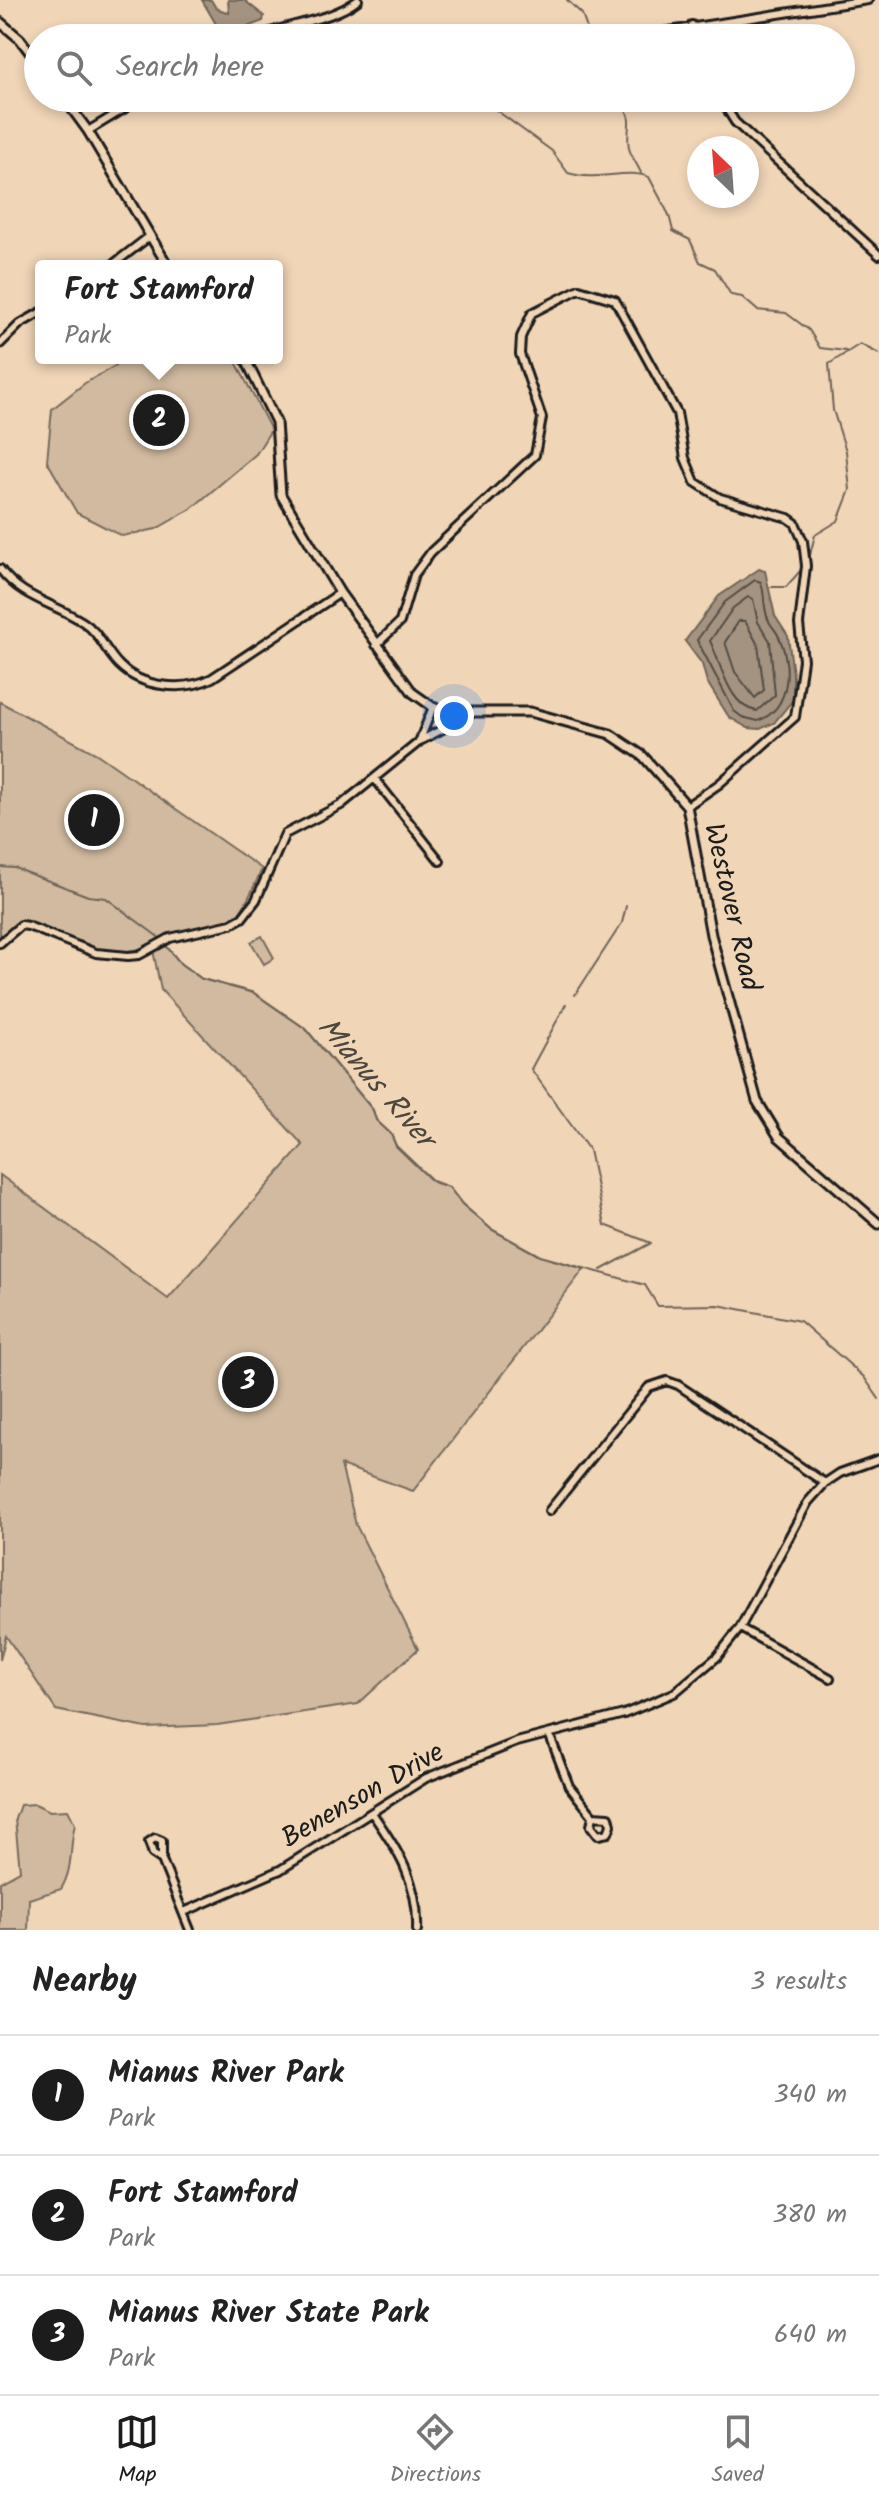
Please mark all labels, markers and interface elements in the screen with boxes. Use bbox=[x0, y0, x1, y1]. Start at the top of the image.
search box bbox=[24, 24, 855, 112]
text: Search here bbox=[116, 44, 264, 92]
icon: search bbox=[52, 46, 96, 90]
north arrow bbox=[687, 136, 759, 208]
popup bbox=[35, 260, 283, 364]
text: Fort Stamford bbox=[64, 267, 254, 315]
text: Park bbox=[64, 315, 111, 357]
pin: 2 bbox=[133, 390, 185, 450]
your location bbox=[434, 696, 474, 736]
pin: 1 bbox=[68, 790, 120, 850]
street label: Westover Road bbox=[690, 819, 772, 996]
water label: Mianus River bbox=[304, 1007, 450, 1164]
pin: 3 bbox=[222, 1352, 274, 1412]
street label: Benenson Drive bbox=[273, 1731, 453, 1861]
text: Nearby bbox=[32, 1955, 137, 2009]
text: 3 results bbox=[750, 1961, 847, 2003]
text: Mianus River Park bbox=[108, 2050, 344, 2098]
text: 1 bbox=[54, 2074, 62, 2116]
text: 340 m bbox=[774, 2074, 847, 2116]
text: Park bbox=[108, 2098, 155, 2140]
text: Fort Stamford bbox=[108, 2170, 298, 2218]
text: 2 bbox=[50, 2194, 66, 2236]
text: 380 m bbox=[772, 2194, 847, 2236]
text: Park bbox=[108, 2218, 155, 2260]
text: Mianus River State Park bbox=[108, 2290, 429, 2338]
text: 3 bbox=[51, 2314, 65, 2356]
text: 640 m bbox=[774, 2314, 847, 2356]
text: Park bbox=[108, 2338, 155, 2380]
tab: Map bbox=[115, 2410, 159, 2493]
tab: Directions bbox=[390, 2410, 481, 2493]
tab: Saved bbox=[712, 2410, 764, 2493]

